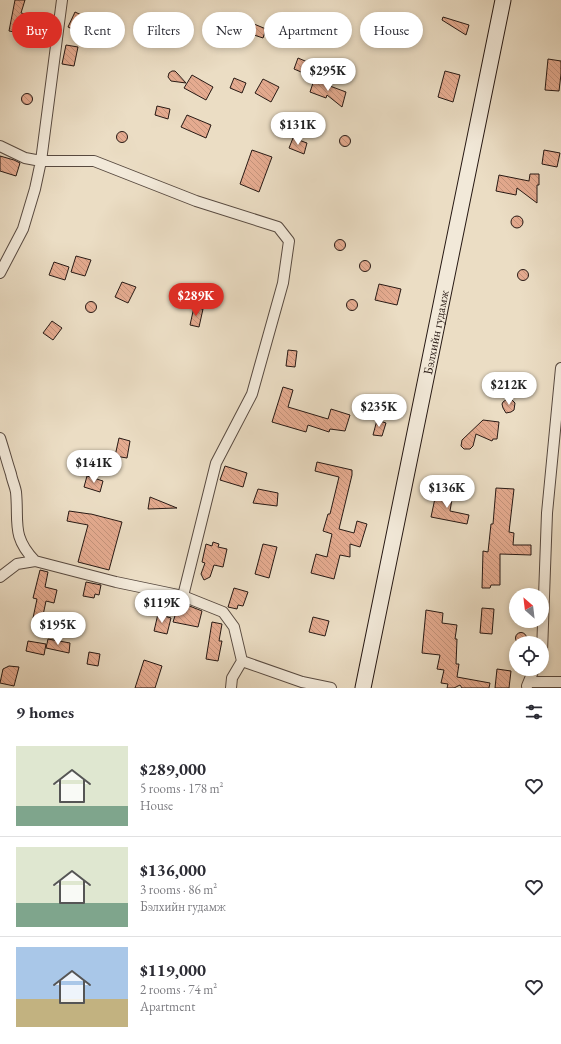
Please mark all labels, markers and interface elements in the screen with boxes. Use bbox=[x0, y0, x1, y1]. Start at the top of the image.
chip: Buy bbox=[12, 12, 62, 48]
chip: Rent bbox=[70, 12, 125, 48]
chip: Filters bbox=[133, 12, 194, 48]
chip: New bbox=[202, 12, 256, 48]
chip: Apartment bbox=[264, 12, 352, 48]
chip: House bbox=[360, 12, 423, 48]
pin: $295K bbox=[300, 58, 356, 92]
text: $295K bbox=[310, 62, 346, 79]
pin: $131K bbox=[270, 112, 326, 146]
text: $131K bbox=[280, 116, 316, 133]
pin: $289K bbox=[168, 283, 224, 317]
text: $289K bbox=[178, 287, 214, 304]
street label: Бэлхийн гудамж bbox=[419, 289, 453, 376]
pin: $212K bbox=[481, 372, 537, 406]
text: $212K bbox=[491, 376, 527, 393]
pin: $235K bbox=[351, 394, 407, 428]
text: $235K bbox=[361, 398, 397, 415]
pin: $141K bbox=[66, 450, 122, 484]
text: $141K bbox=[76, 454, 112, 471]
pin: $136K bbox=[419, 475, 475, 509]
text: $136K bbox=[429, 479, 465, 496]
north arrow bbox=[509, 588, 549, 628]
map controls bbox=[509, 588, 549, 676]
pin: $119K bbox=[134, 590, 190, 624]
text: $119K bbox=[144, 594, 180, 611]
pin: $195K bbox=[30, 612, 86, 646]
text: $195K bbox=[40, 616, 76, 633]
button: locate bbox=[509, 636, 549, 676]
text: 9 homes bbox=[16, 701, 74, 723]
icon: filters bbox=[523, 701, 545, 723]
text: $289,000 bbox=[140, 758, 206, 780]
icon: home bbox=[48, 762, 96, 810]
icon: heart bbox=[523, 775, 545, 797]
text: 5 rooms · 178 m² bbox=[140, 780, 224, 797]
text: House bbox=[140, 797, 173, 814]
text: $136,000 bbox=[140, 859, 206, 881]
icon: home bbox=[48, 863, 96, 911]
icon: heart bbox=[523, 876, 545, 898]
text: 3 rooms · 86 m² bbox=[140, 881, 217, 898]
text: Бэлхийн гудамж bbox=[140, 898, 226, 915]
text: $119,000 bbox=[140, 959, 206, 981]
icon: home bbox=[48, 963, 96, 1011]
icon: heart bbox=[523, 976, 545, 998]
text: 2 rooms · 74 m² bbox=[140, 981, 217, 998]
text: Apartment bbox=[140, 998, 195, 1015]

